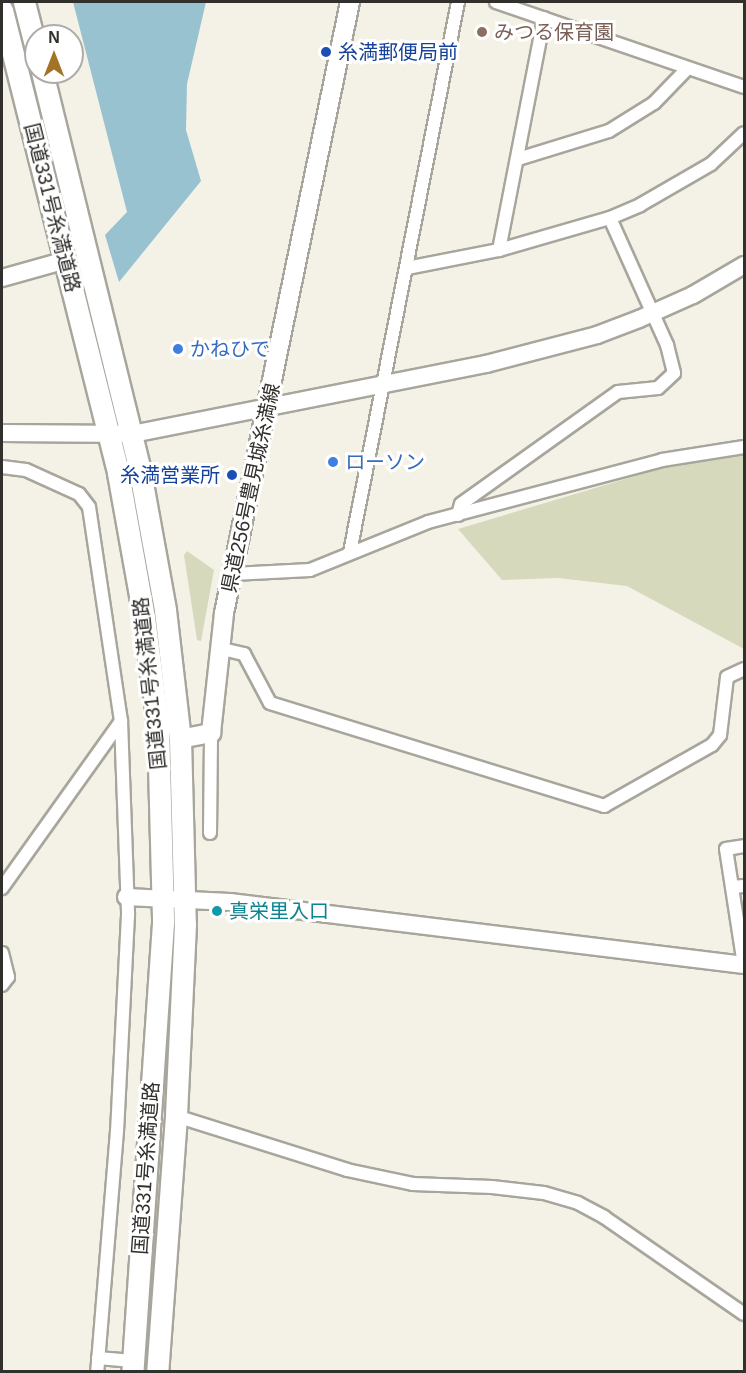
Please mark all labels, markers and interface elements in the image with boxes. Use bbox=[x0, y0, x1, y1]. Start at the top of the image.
place label: みつる保育園 bbox=[494, 20, 614, 44]
north arrow bbox=[24, 24, 84, 84]
marker: みつる保育園 bbox=[475, 25, 489, 39]
text: N bbox=[48, 29, 60, 46]
place label: 糸満郵便局前 bbox=[338, 40, 458, 64]
marker: 糸満郵便局前 bbox=[319, 45, 333, 59]
street label: 国道331号糸満道路 bbox=[19, 121, 85, 295]
place label: かねひで bbox=[190, 337, 270, 361]
marker: かねひで bbox=[171, 342, 185, 356]
street label: 県道256号豊見城糸満線 bbox=[217, 381, 285, 595]
place label: ローソン bbox=[345, 450, 425, 474]
marker: ローソン bbox=[326, 455, 340, 469]
place label: 糸満営業所 bbox=[120, 463, 220, 487]
marker: 糸満営業所 bbox=[225, 468, 239, 482]
street label: 国道331号糸満道路 bbox=[129, 596, 171, 770]
place label: 真栄里入口 bbox=[229, 899, 329, 923]
marker: 真栄里入口 bbox=[210, 904, 224, 918]
street label: 国道331号糸満道路 bbox=[128, 1081, 164, 1255]

